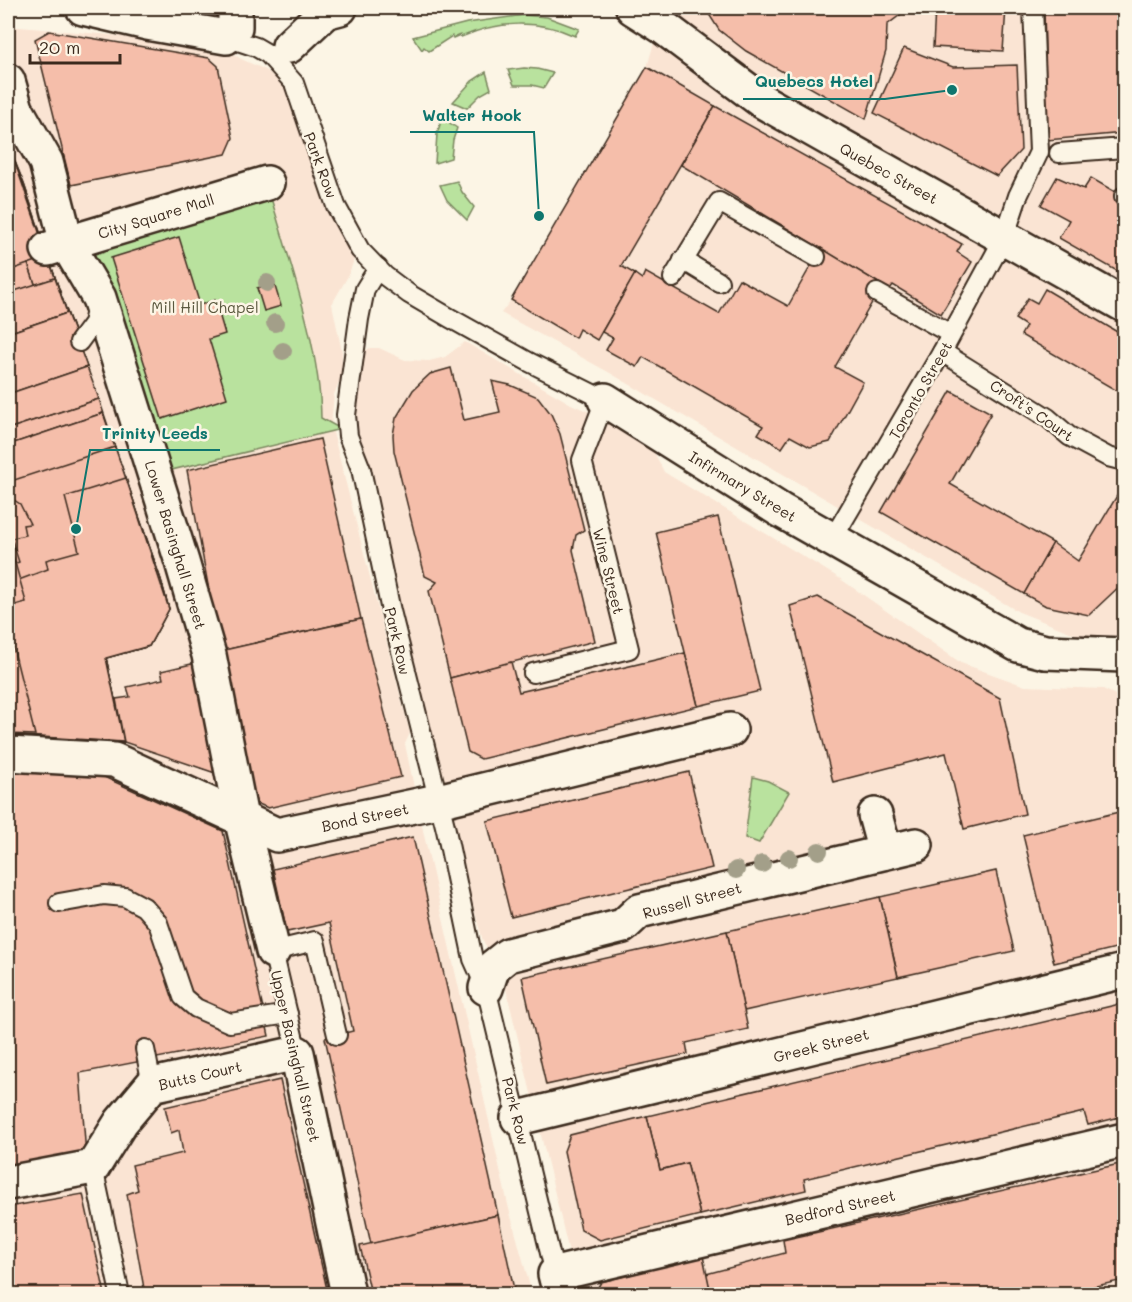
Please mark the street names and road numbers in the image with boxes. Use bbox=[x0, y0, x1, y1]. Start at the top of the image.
street label: Park Row bbox=[300, 129, 342, 201]
street label: Quebec Street bbox=[836, 138, 942, 208]
street label: City Square Mall bbox=[95, 189, 217, 243]
street label: Toronto Street bbox=[884, 337, 956, 443]
street label: Croft's Court bbox=[986, 375, 1078, 445]
street label: Infirmary Street bbox=[686, 446, 800, 526]
street label: Lower Basinghall Street bbox=[141, 458, 211, 632]
street label: Wine Street bbox=[589, 526, 629, 616]
street label: Park Row bbox=[380, 605, 416, 677]
street label: Bond Street bbox=[320, 798, 410, 836]
street label: Russell Street bbox=[640, 877, 744, 923]
street label: Upper Basinghall Street bbox=[267, 968, 325, 1144]
street label: Greek Street bbox=[771, 1023, 871, 1067]
street label: Butts Court bbox=[156, 1056, 244, 1094]
street label: Park Row bbox=[498, 1075, 534, 1147]
street label: Bedford Street bbox=[783, 1185, 897, 1229]

